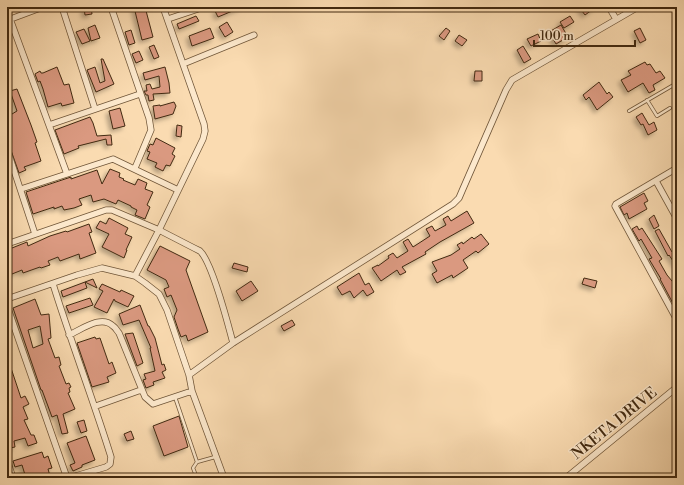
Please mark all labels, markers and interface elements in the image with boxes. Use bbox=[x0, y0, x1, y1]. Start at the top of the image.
scale bar bbox=[534, 22, 635, 48]
text: 100 m bbox=[540, 29, 574, 44]
street label: NKETA DRIVE bbox=[568, 383, 661, 464]

